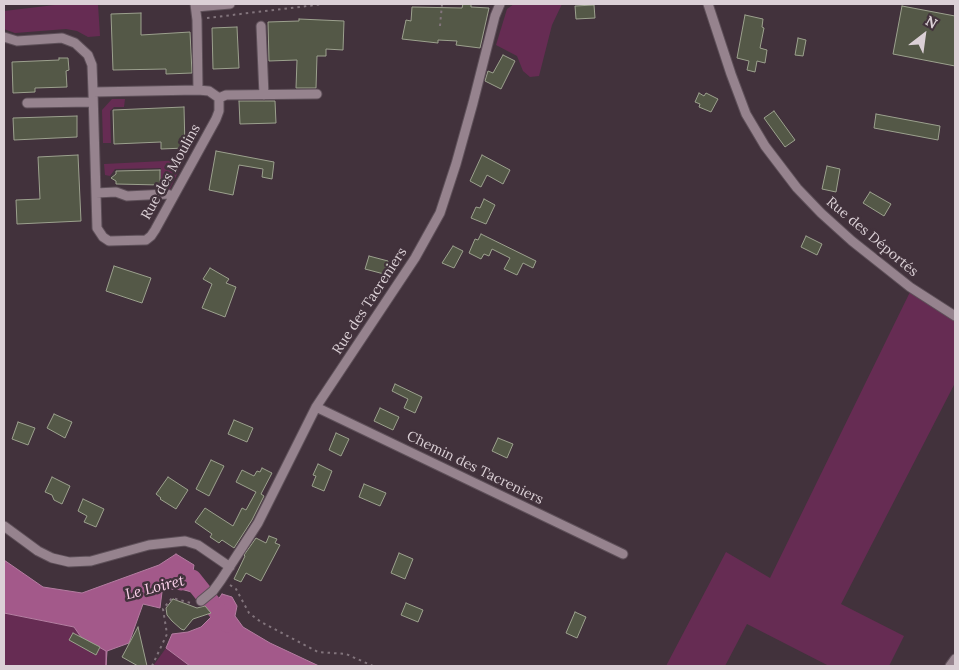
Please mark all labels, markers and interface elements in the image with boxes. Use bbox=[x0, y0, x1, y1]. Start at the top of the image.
north arrow bbox=[899, 10, 949, 60]
text: N bbox=[922, 12, 941, 33]
street label: Rue des Moulins bbox=[138, 121, 204, 223]
street label: Rue des Déportés bbox=[823, 194, 921, 280]
street label: Rue des Tacreniers bbox=[329, 244, 411, 358]
street label: Chemin des Tacreniers bbox=[404, 428, 546, 508]
water label: Le Loiret bbox=[124, 572, 186, 604]

